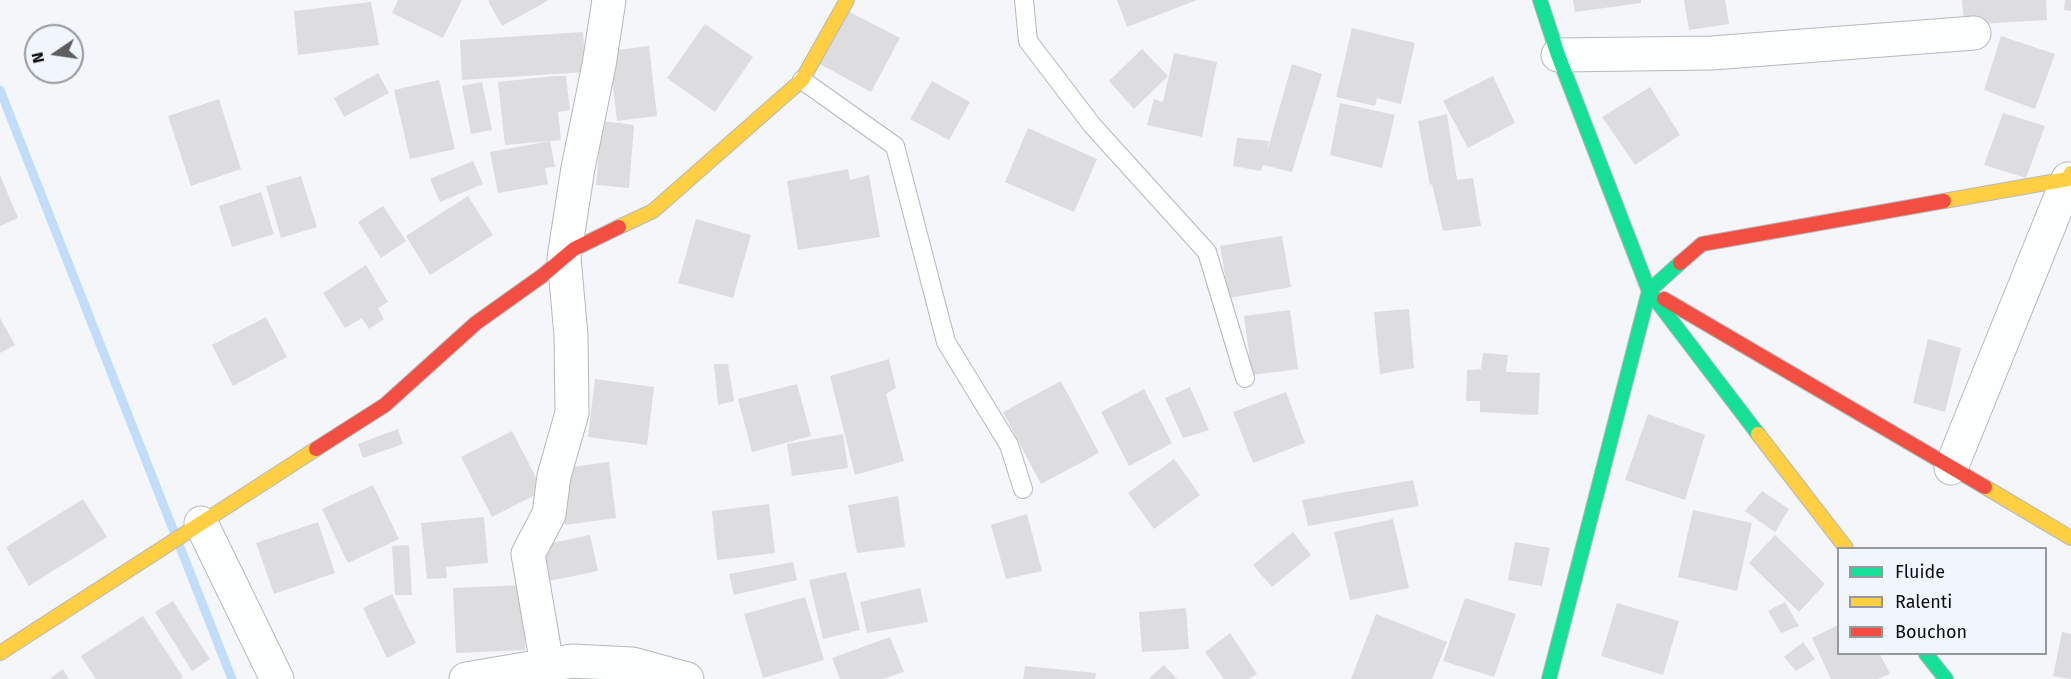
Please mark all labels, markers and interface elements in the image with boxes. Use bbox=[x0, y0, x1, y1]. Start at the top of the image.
north arrow bbox=[24, 24, 84, 84]
text: N bbox=[27, 50, 48, 65]
legend bbox=[1837, 547, 2047, 655]
text: Fluide bbox=[1895, 561, 1945, 583]
text: Ralenti bbox=[1895, 591, 1952, 613]
text: Bouchon bbox=[1895, 621, 1967, 643]

